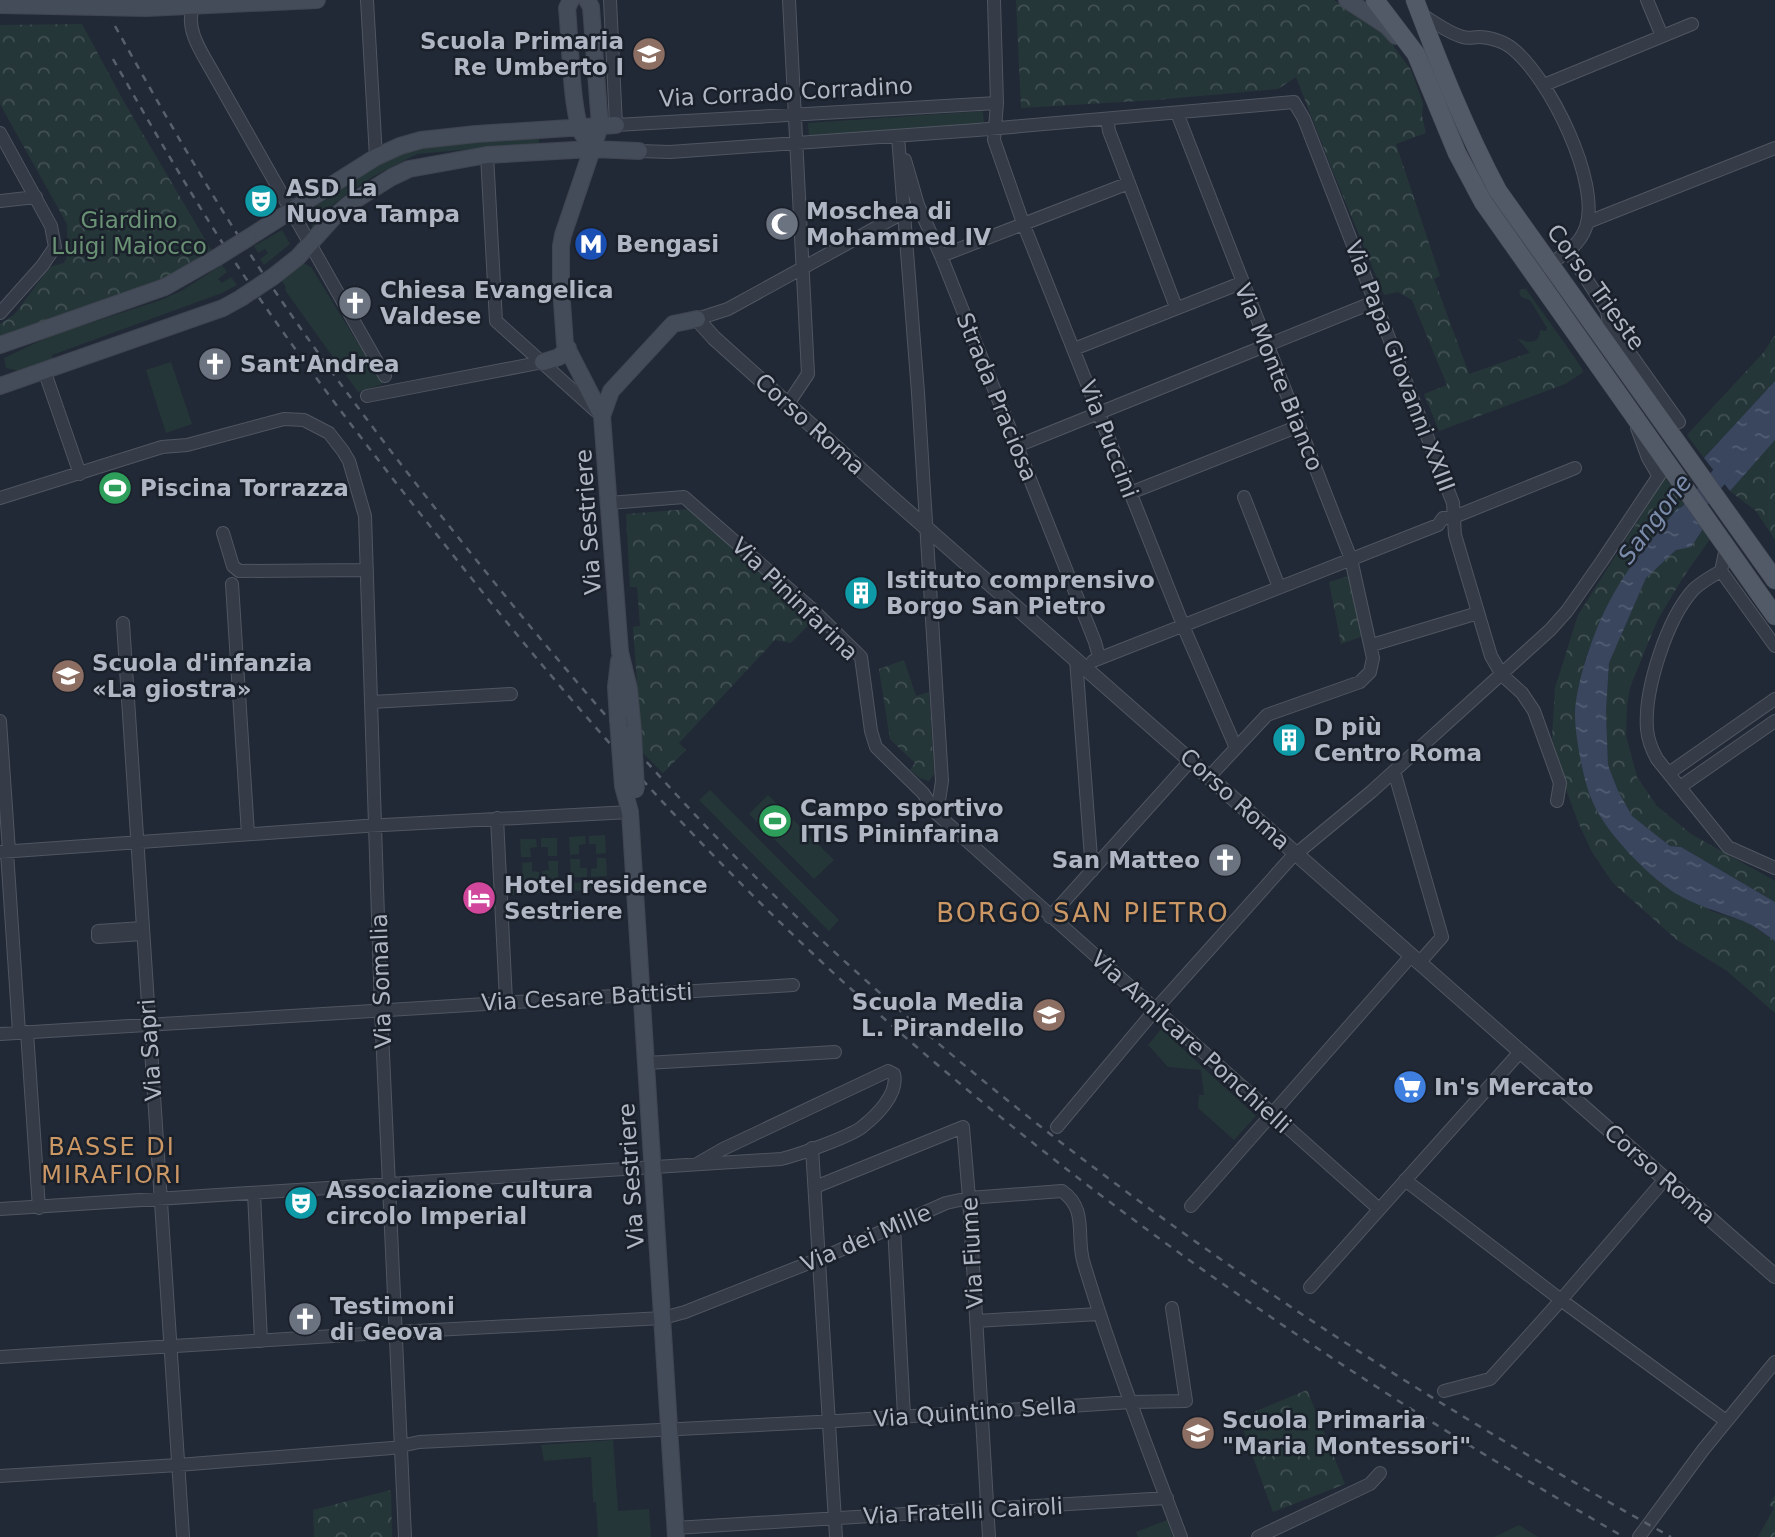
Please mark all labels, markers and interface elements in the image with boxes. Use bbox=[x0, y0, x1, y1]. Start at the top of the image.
place label: Scuola Primaria Re Umberto I bbox=[420, 28, 624, 80]
school or university icon: Scuola Primaria Re Umberto I bbox=[630, 35, 668, 73]
street label: Via Corrado Corradino bbox=[658, 72, 914, 112]
place label: ASD La Nuova Tampa bbox=[286, 175, 460, 227]
theatre icon: ASD La Nuova Tampa bbox=[242, 182, 280, 220]
place label: Moschea di Mohammed IV bbox=[806, 198, 991, 250]
mosque icon: Moschea di Mohammed IV bbox=[763, 205, 801, 243]
park label: Giardino Luigi Maiocco bbox=[51, 207, 207, 259]
street label: Corso Trieste bbox=[1542, 219, 1650, 355]
metro station icon: Bengasi bbox=[572, 225, 610, 263]
place label: Bengasi bbox=[616, 231, 719, 257]
street label: Via Papa Giovanni XXIII bbox=[1340, 237, 1460, 495]
place label: Chiesa Evangelica Valdese bbox=[380, 277, 614, 329]
street label: Via Monte Bianco bbox=[1230, 280, 1328, 474]
church icon: Chiesa Evangelica Valdese bbox=[336, 284, 374, 322]
street label: Strada Praciosa bbox=[951, 309, 1043, 485]
church icon: Sant'Andrea bbox=[196, 345, 234, 383]
place label: Sant'Andrea bbox=[240, 351, 400, 377]
street label: Corso Roma bbox=[750, 368, 870, 480]
street label: Via Puccini bbox=[1075, 377, 1143, 501]
street label: Via Sestriere bbox=[570, 448, 606, 596]
sports icon: Piscina Torrazza bbox=[96, 469, 134, 507]
water label: Sangone bbox=[1612, 469, 1698, 569]
place label: Piscina Torrazza bbox=[140, 475, 349, 501]
street label: Via Pininfarina bbox=[727, 532, 863, 666]
place label: Istituto comprensivo Borgo San Pietro bbox=[886, 567, 1155, 619]
building icon: Istituto comprensivo Borgo San Pietro bbox=[842, 574, 880, 612]
place label: Scuola d'infanzia «La giostra» bbox=[92, 650, 312, 702]
school or university icon: Scuola d'infanzia «La giostra» bbox=[49, 657, 87, 695]
place label: D più Centro Roma bbox=[1314, 714, 1482, 766]
building icon: D più Centro Roma bbox=[1270, 721, 1308, 759]
street label: Corso Roma bbox=[1175, 743, 1295, 855]
place label: Campo sportivo ITIS Pininfarina bbox=[800, 795, 1004, 847]
sports icon: Campo sportivo ITIS Pininfarina bbox=[756, 802, 794, 840]
church icon: San Matteo bbox=[1206, 841, 1244, 879]
place label: San Matteo bbox=[1052, 847, 1200, 873]
place label: Hotel residence Sestriere bbox=[504, 872, 708, 924]
hotel icon: Hotel residence Sestriere bbox=[460, 879, 498, 917]
district label: BORGO SAN PIETRO bbox=[936, 898, 1230, 928]
street label: Via Somalia bbox=[366, 913, 396, 1049]
street label: Via Amilcare Ponchielli bbox=[1086, 945, 1296, 1139]
street label: Via Cesare Battisti bbox=[481, 978, 693, 1016]
place label: Scuola Media L. Pirandello bbox=[852, 989, 1024, 1041]
school or university icon: Scuola Media L. Pirandello bbox=[1030, 996, 1068, 1034]
street label: Via Sapri bbox=[133, 998, 167, 1102]
supermarket icon: In's Mercato bbox=[1391, 1068, 1429, 1106]
place label: In's Mercato bbox=[1434, 1074, 1593, 1100]
street label: Via Sestriere bbox=[613, 1102, 649, 1250]
street label: Corso Roma bbox=[1599, 1119, 1721, 1229]
district label: BASSE DI MIRAFIORI bbox=[41, 1133, 183, 1189]
place label: Associazione cultura circolo Imperial bbox=[326, 1177, 593, 1229]
theatre icon: Associazione cultura circolo Imperial bbox=[282, 1184, 320, 1222]
street label: Via Fiume bbox=[956, 1196, 988, 1310]
street label: Via dei Mille bbox=[797, 1199, 935, 1277]
place label: Testimoni di Geova bbox=[330, 1293, 455, 1345]
church icon: Testimoni di Geova bbox=[286, 1300, 324, 1338]
street label: Via Quintino Sella bbox=[873, 1392, 1077, 1432]
place label: Scuola Primaria "Maria Montessori" bbox=[1222, 1407, 1471, 1459]
school or university icon: Scuola Primaria "Maria Montessori" bbox=[1179, 1414, 1217, 1452]
street label: Via Fratelli Cairoli bbox=[862, 1493, 1064, 1529]

